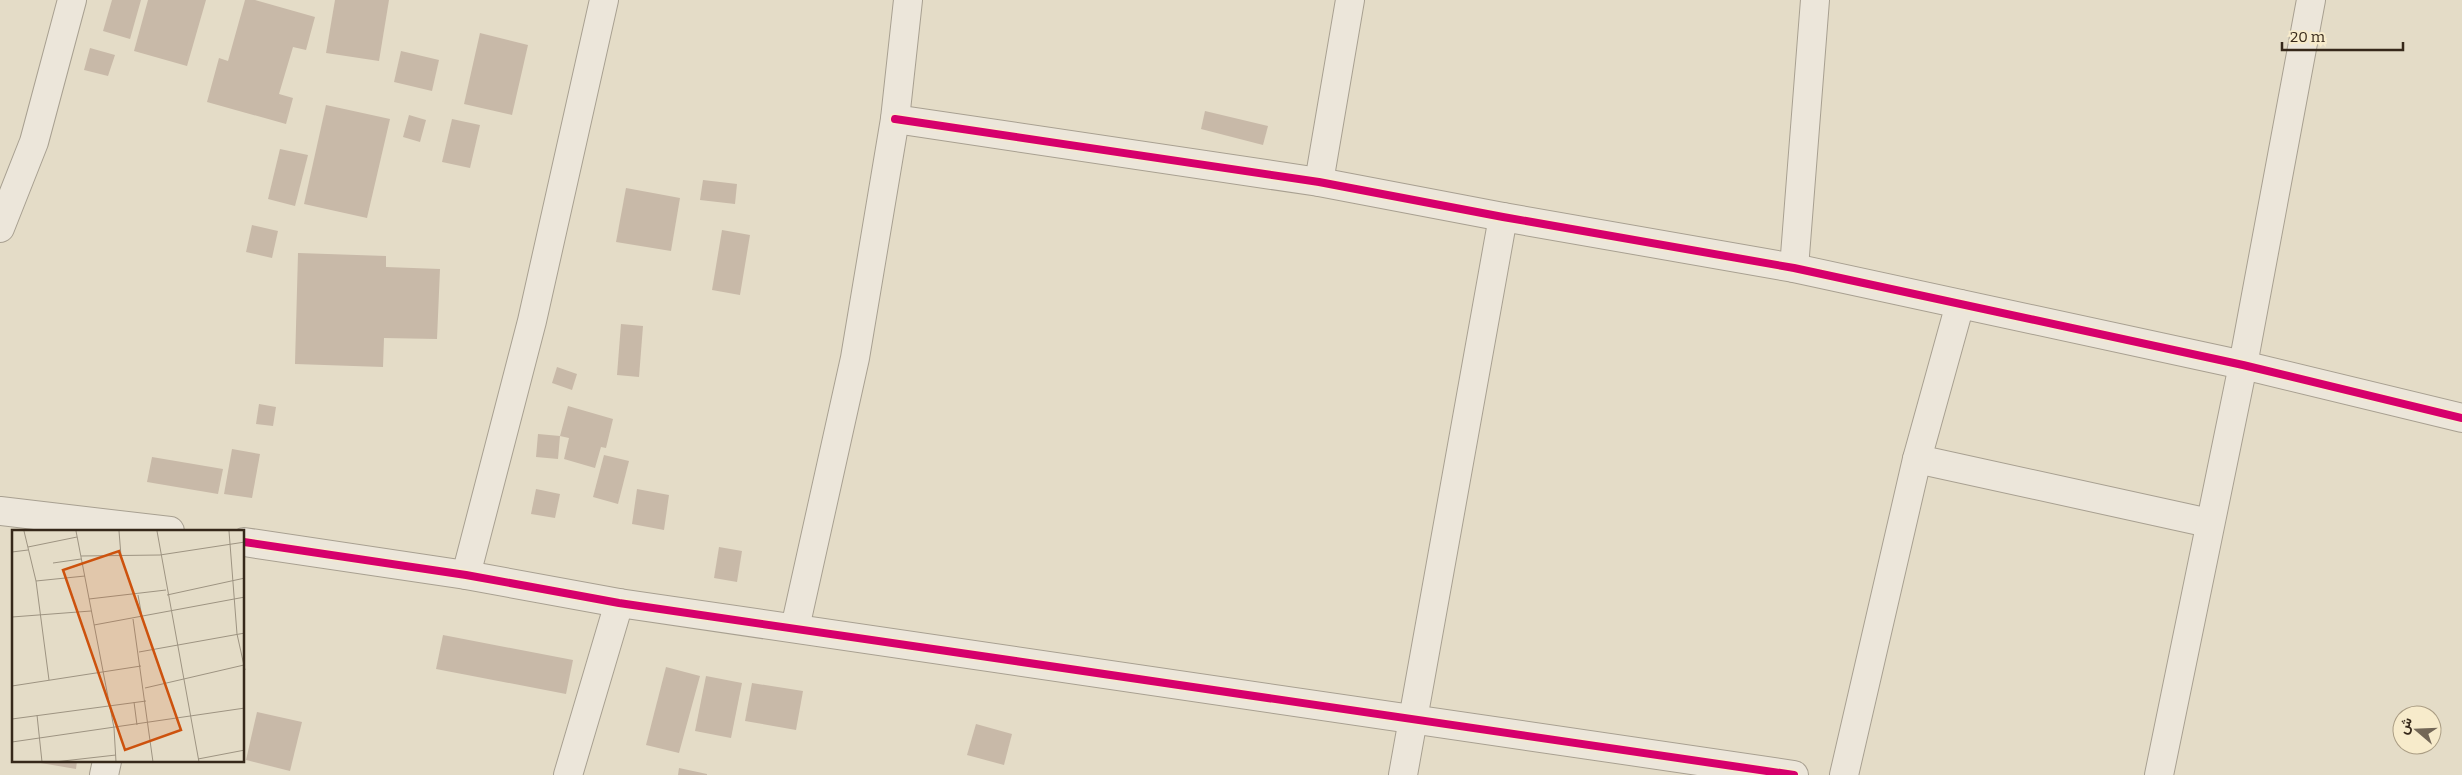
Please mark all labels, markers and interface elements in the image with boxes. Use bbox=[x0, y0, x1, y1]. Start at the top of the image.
scale bar bbox=[2282, 20, 2403, 52]
text: 20 m bbox=[2290, 28, 2326, 46]
inset map bbox=[12, 530, 245, 762]
north arrow bbox=[2392, 705, 2442, 755]
text: ش bbox=[2394, 715, 2416, 737]

